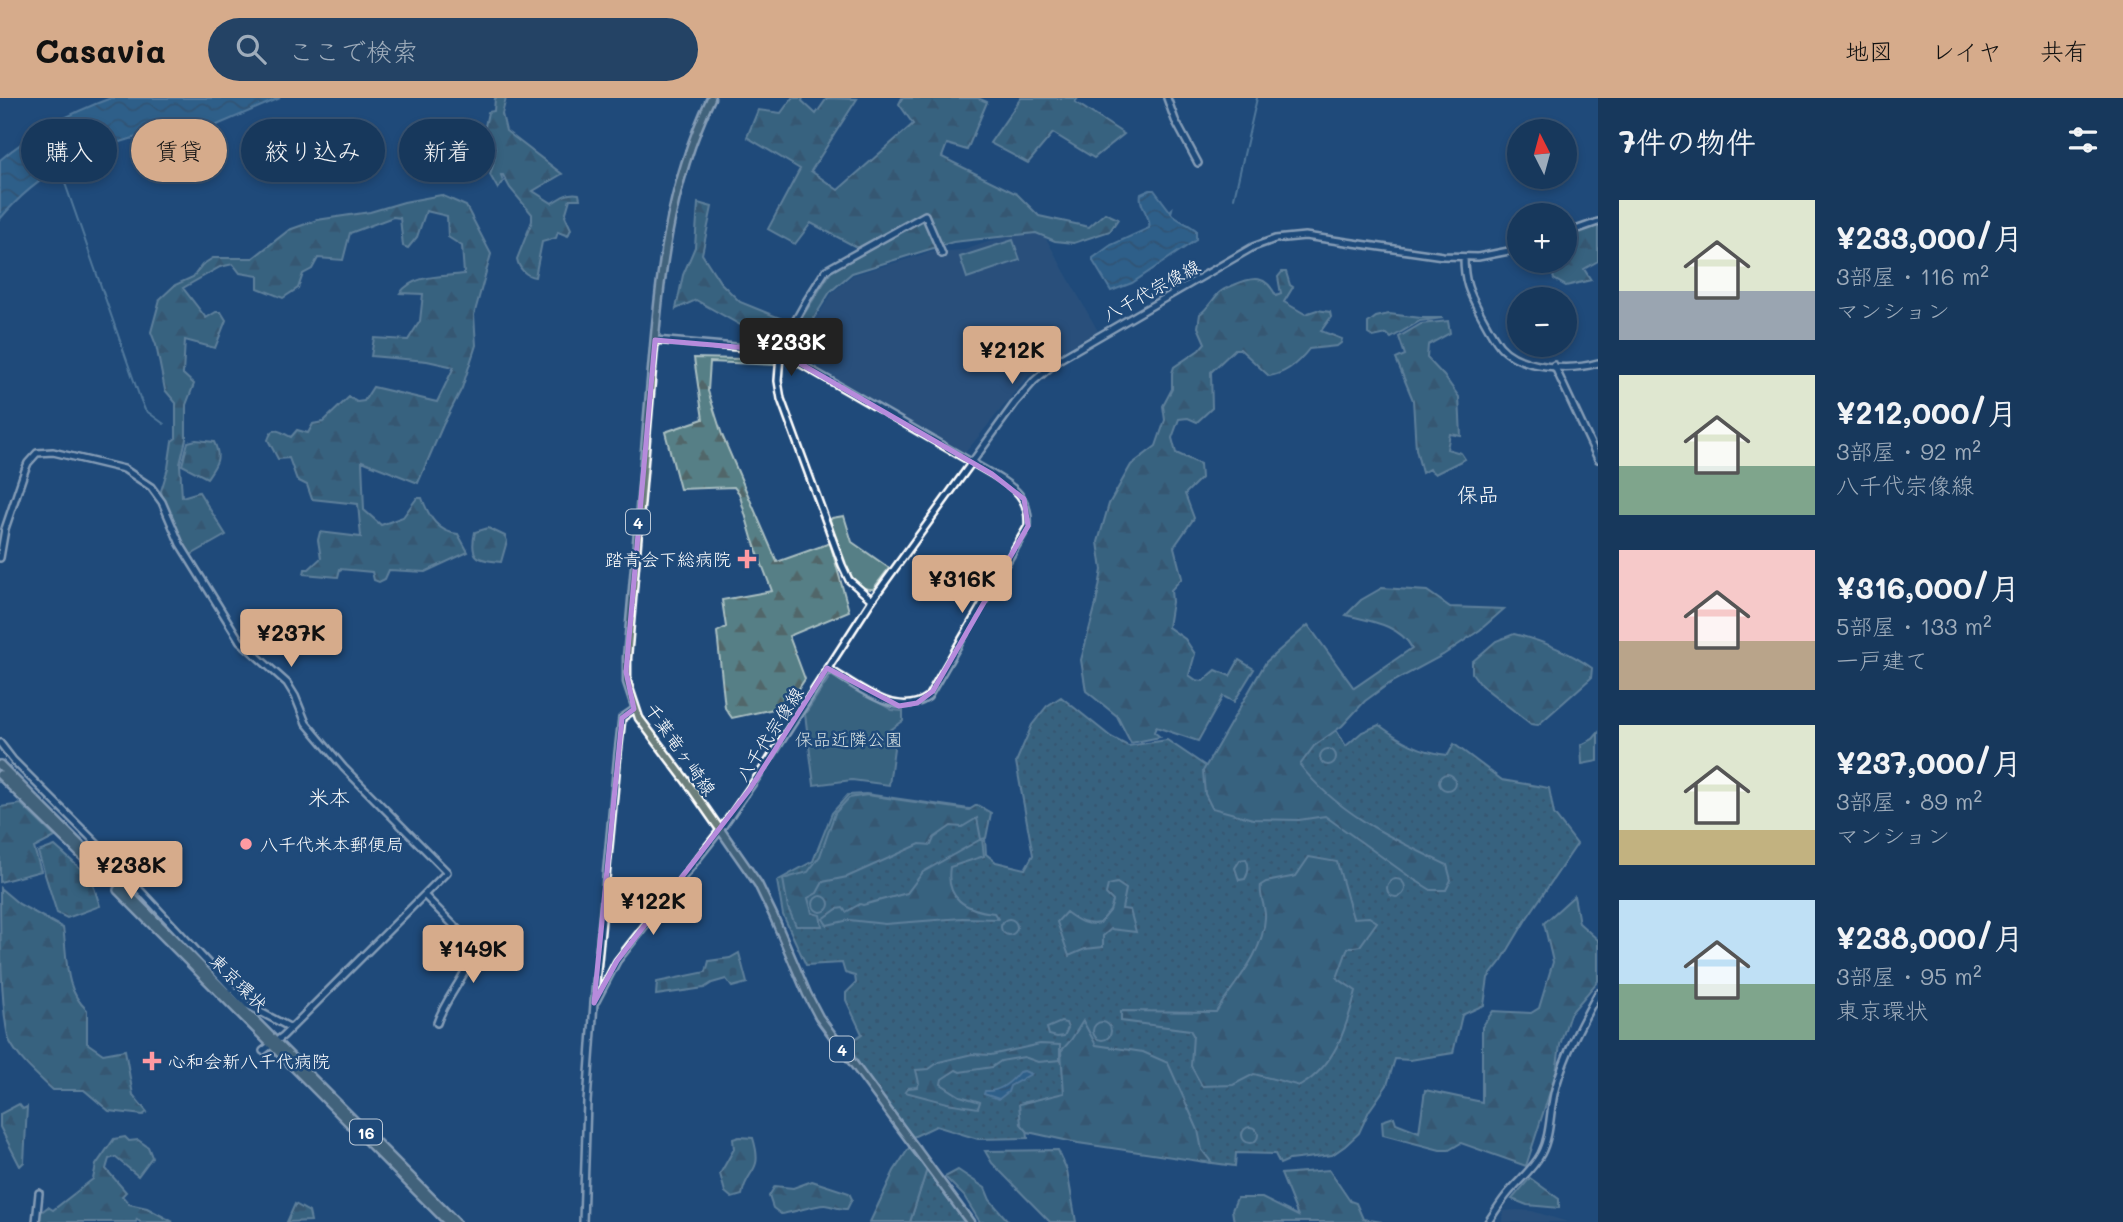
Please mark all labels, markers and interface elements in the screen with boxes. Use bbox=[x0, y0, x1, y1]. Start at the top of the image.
search box bbox=[208, 18, 698, 81]
text: Casavia bbox=[35, 28, 166, 71]
icon: search bbox=[232, 30, 270, 68]
text: ここで検索 bbox=[288, 34, 418, 68]
text: 地図 bbox=[1845, 35, 1893, 66]
text: レイヤ bbox=[1931, 35, 2002, 66]
text: 共有 bbox=[2040, 35, 2088, 66]
chip: 購入 bbox=[21, 119, 117, 182]
chip: 賃貸 bbox=[131, 119, 227, 182]
chip: 絞り込み bbox=[241, 119, 385, 182]
chip: 新着 bbox=[399, 119, 495, 182]
north arrow bbox=[1507, 119, 1577, 189]
map controls bbox=[1507, 119, 1577, 357]
text: 7件の物件 bbox=[1619, 121, 1756, 161]
icon: filters bbox=[2064, 121, 2102, 159]
button: + bbox=[1507, 203, 1577, 273]
text: ¥233,000/月 bbox=[1836, 217, 2023, 257]
icon: home bbox=[1675, 228, 1759, 312]
street label: 八千代宗像線 bbox=[1098, 253, 1204, 327]
text: 3部屋 · 116 m² bbox=[1836, 261, 1989, 291]
button: − bbox=[1507, 287, 1577, 357]
text: マンション bbox=[1836, 295, 1950, 325]
pin: ¥233K bbox=[742, 318, 840, 378]
text: ¥233K bbox=[756, 326, 826, 356]
pin: ¥212K bbox=[963, 327, 1061, 386]
text: ¥212K bbox=[979, 334, 1045, 364]
text: ¥212,000/月 bbox=[1836, 392, 2017, 432]
icon: home bbox=[1675, 403, 1759, 487]
text: 3部屋 · 92 m² bbox=[1836, 436, 1981, 466]
text: 八千代宗像線 bbox=[1836, 470, 1974, 500]
district label: 保品 bbox=[1457, 480, 1499, 507]
road number: 4 bbox=[626, 510, 650, 534]
place label: 踏青会下総病院 bbox=[605, 547, 731, 571]
marker: 踏青会下総病院 bbox=[737, 549, 757, 569]
pin: ¥316K bbox=[913, 556, 1011, 615]
text: ¥316K bbox=[928, 563, 996, 593]
text: ¥316,000/月 bbox=[1836, 567, 2020, 607]
icon: home bbox=[1675, 578, 1759, 662]
pin: ¥237K bbox=[242, 610, 340, 669]
text: 5部屋 · 133 m² bbox=[1836, 611, 1992, 641]
text: ¥237K bbox=[256, 617, 326, 647]
text: 一戸建て bbox=[1836, 645, 1928, 675]
street label: 八千代宗像線 bbox=[730, 682, 808, 786]
street label: 千葉竜ヶ崎線 bbox=[640, 698, 722, 800]
park label: 保品近隣公園 bbox=[795, 727, 903, 751]
text: ¥237,000/月 bbox=[1836, 742, 2022, 782]
icon: home bbox=[1675, 753, 1759, 837]
district label: 米本 bbox=[308, 783, 350, 810]
text: 3部屋 · 89 m² bbox=[1836, 786, 1982, 816]
text: マンション bbox=[1836, 820, 1950, 850]
place label: 八千代米本郵便局 bbox=[260, 832, 404, 856]
marker: 八千代米本郵便局 bbox=[238, 836, 254, 852]
pin: ¥238K bbox=[82, 842, 180, 901]
text: ¥238K bbox=[95, 849, 167, 879]
pin: ¥122K bbox=[604, 878, 702, 937]
text: ¥122K bbox=[620, 885, 686, 915]
text: ¥238,000/月 bbox=[1836, 917, 2024, 957]
pin: ¥149K bbox=[424, 926, 522, 985]
icon: home bbox=[1675, 928, 1759, 1012]
text: ¥149K bbox=[439, 933, 507, 963]
street label: 東京環状 bbox=[205, 948, 273, 1016]
text: 3部屋 · 95 m² bbox=[1836, 961, 1982, 991]
text: 東京環状 bbox=[1836, 995, 1928, 1025]
road number: 4 bbox=[830, 1037, 854, 1062]
place label: 心和会新八千代病院 bbox=[168, 1049, 330, 1073]
marker: 心和会新八千代病院 bbox=[142, 1051, 162, 1071]
road number: 16 bbox=[350, 1120, 382, 1144]

